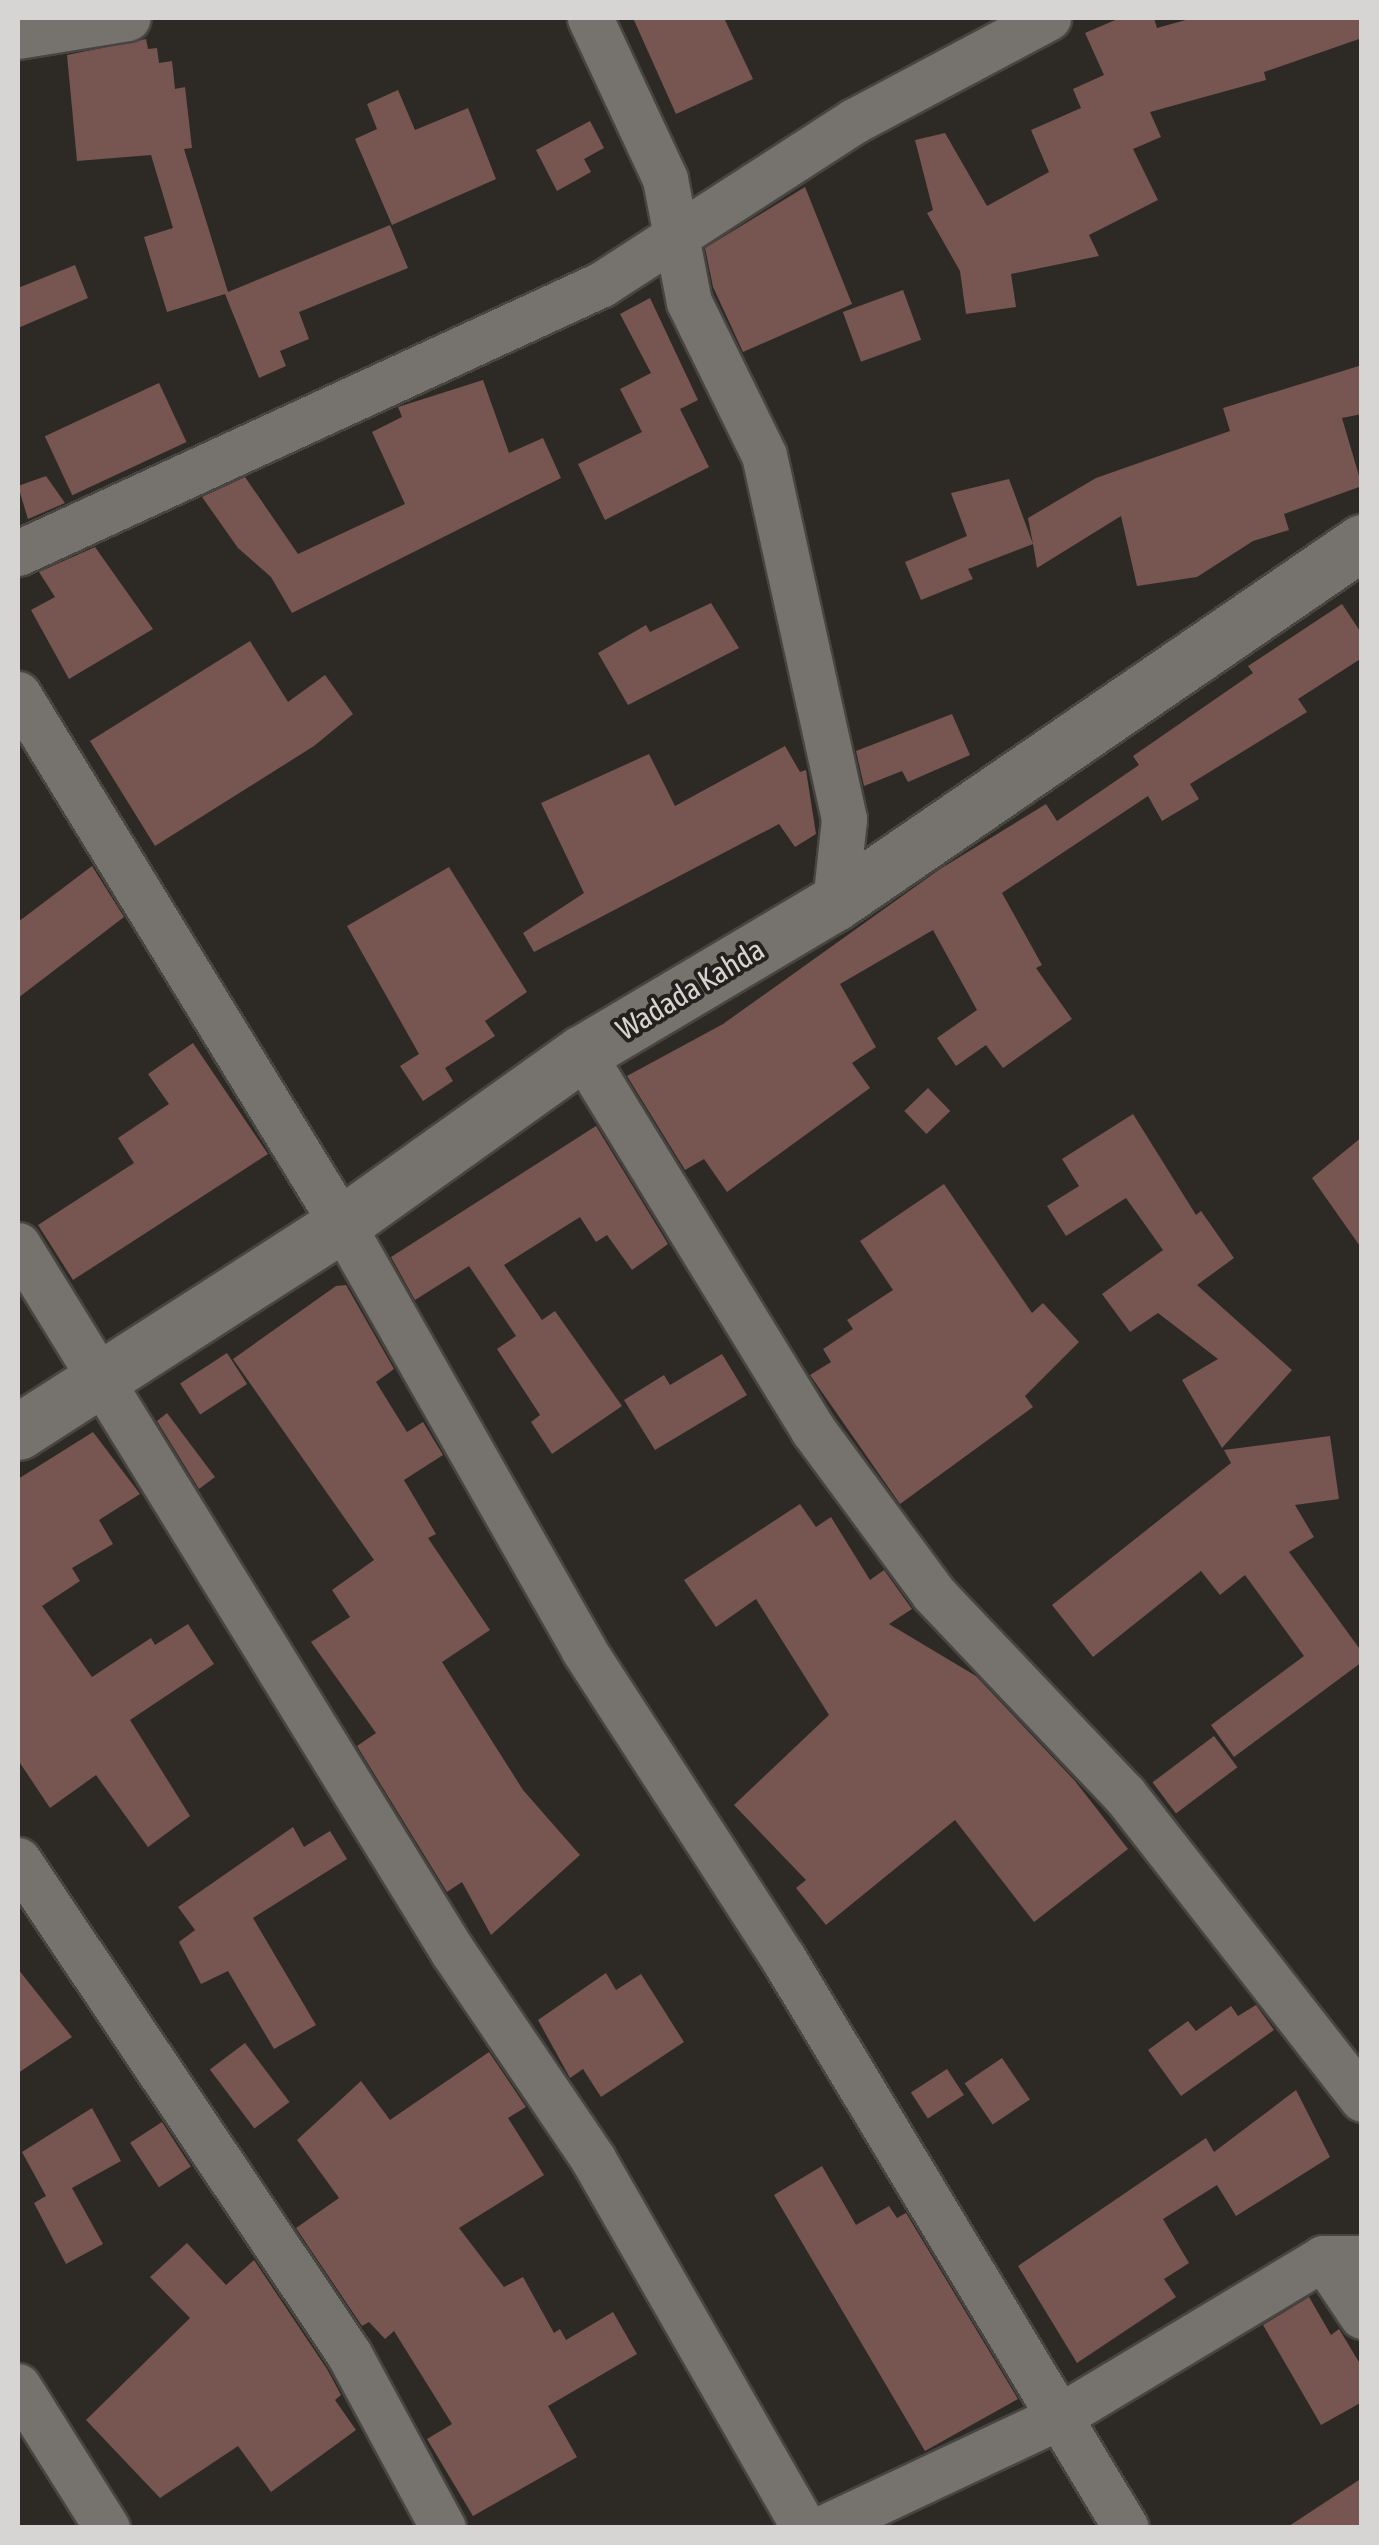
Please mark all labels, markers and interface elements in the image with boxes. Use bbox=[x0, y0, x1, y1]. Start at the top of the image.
street label: Wadada Kahda bbox=[610, 931, 770, 1047]

